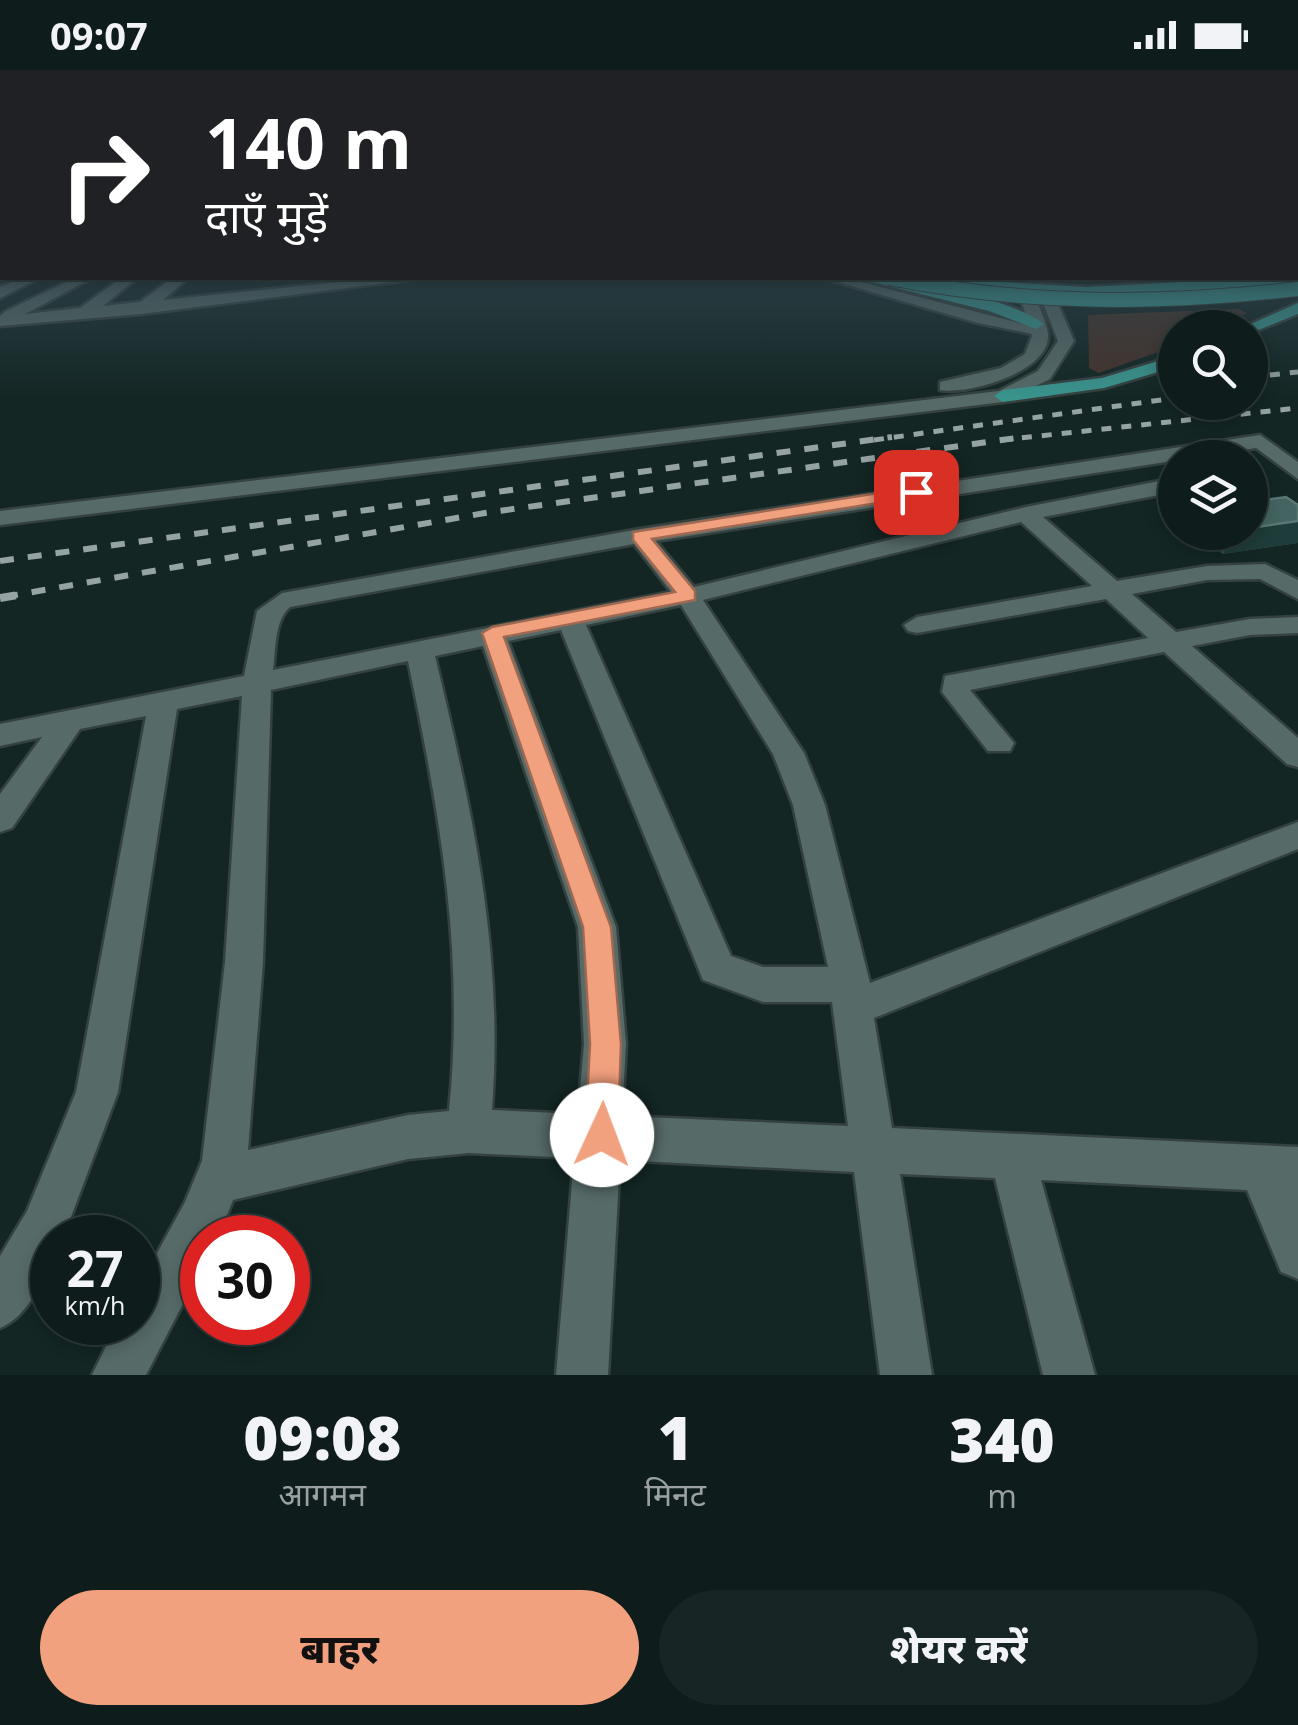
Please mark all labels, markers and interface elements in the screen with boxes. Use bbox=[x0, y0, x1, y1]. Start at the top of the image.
text: 09:07 bbox=[50, 9, 148, 61]
text: 140 m bbox=[205, 94, 412, 190]
icon: right bbox=[40, 110, 170, 240]
text: दाएँ मुड़ें bbox=[205, 185, 328, 246]
map controls bbox=[1158, 310, 1268, 550]
button: search bbox=[1158, 310, 1268, 420]
button: layers bbox=[1158, 440, 1268, 550]
pin bbox=[874, 450, 959, 535]
icon: arrive bbox=[889, 465, 944, 520]
position arrow bbox=[550, 1083, 654, 1187]
speed limit sign: 30 bbox=[180, 1215, 310, 1345]
text: 27 bbox=[66, 1234, 124, 1302]
text: km/h bbox=[65, 1288, 125, 1322]
text: 09:08 bbox=[243, 1396, 401, 1478]
text: 1 bbox=[658, 1396, 693, 1478]
text: 340 bbox=[949, 1398, 1055, 1480]
text: आगमन bbox=[278, 1472, 366, 1515]
text: मिनट bbox=[645, 1472, 706, 1515]
text: m bbox=[987, 1474, 1017, 1517]
button: बाहर bbox=[40, 1590, 639, 1705]
button: शेयर करें bbox=[659, 1590, 1258, 1705]

